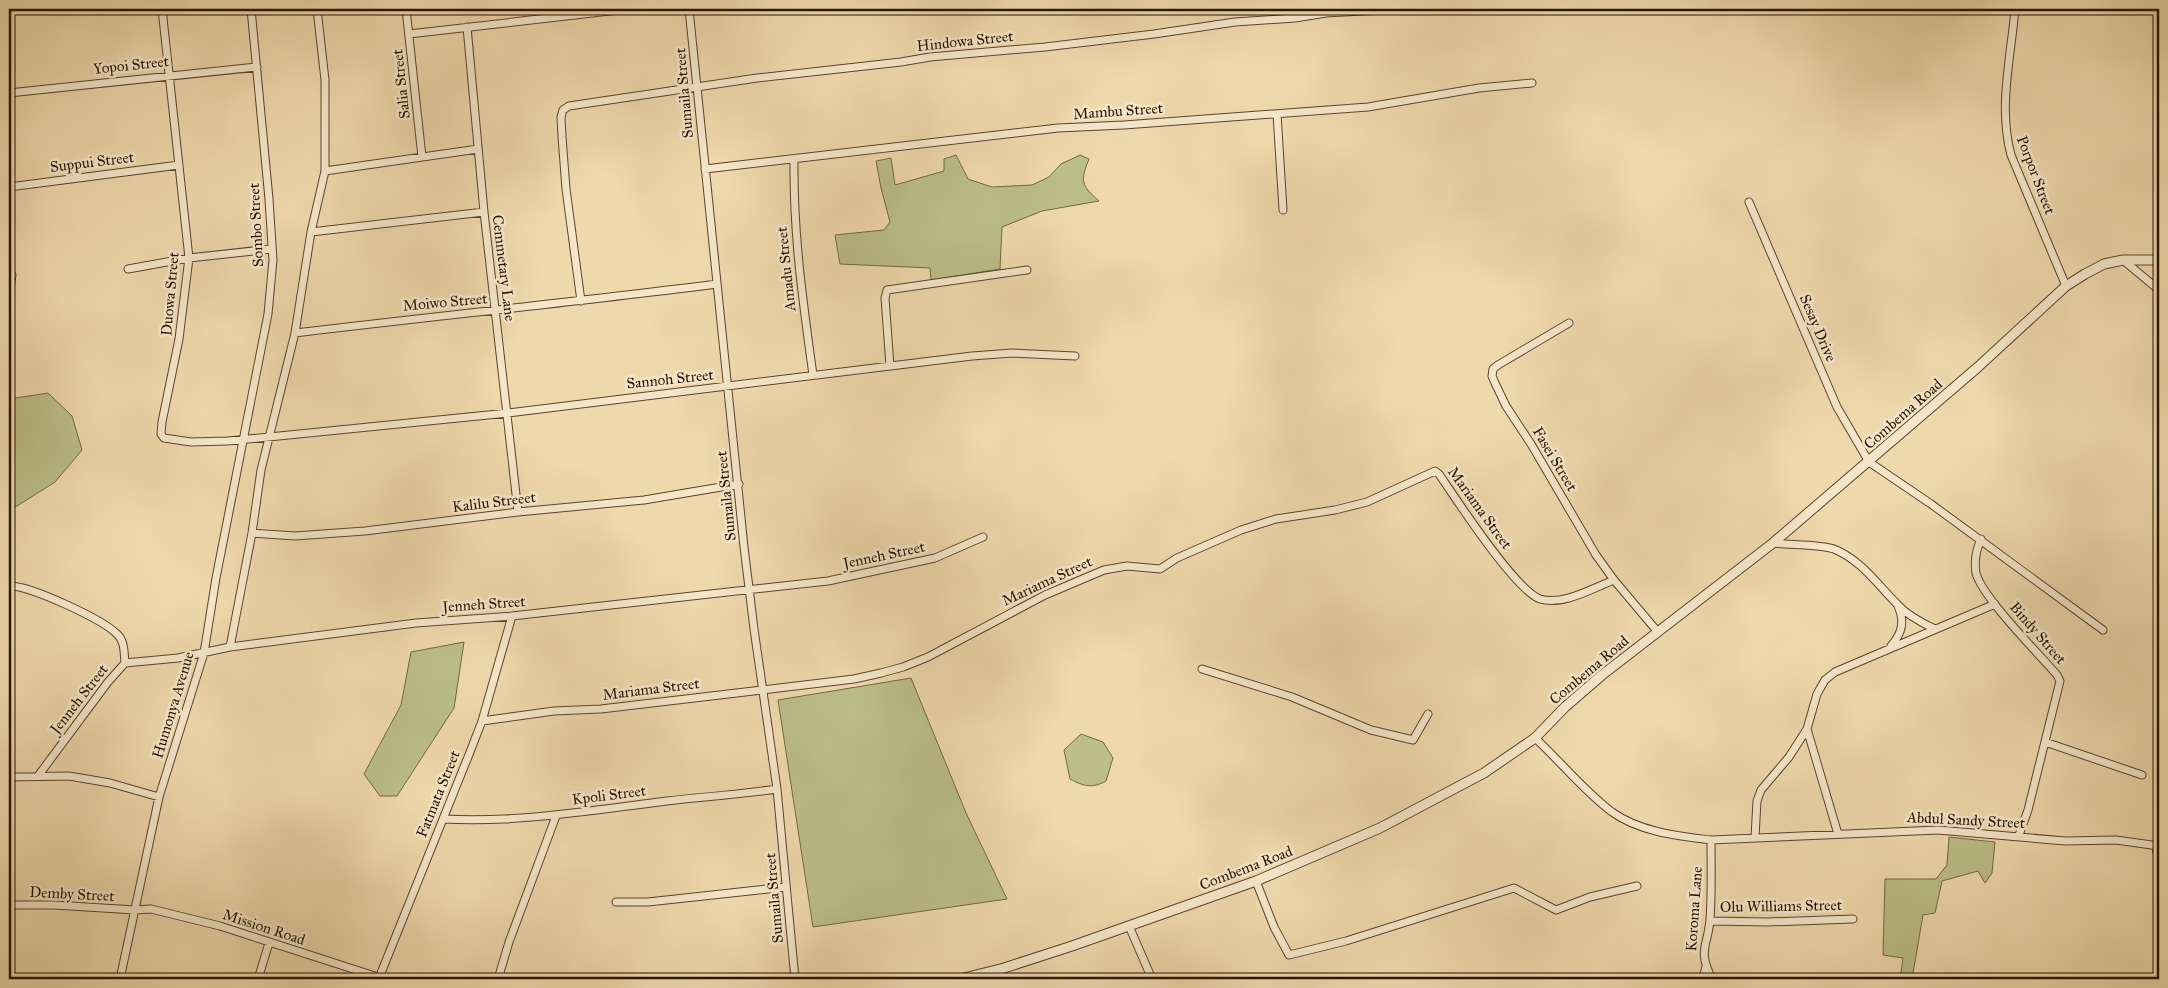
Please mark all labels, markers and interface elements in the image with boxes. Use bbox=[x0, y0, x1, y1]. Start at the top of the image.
street label: Hindowa Street bbox=[916, 27, 1015, 55]
street label: Sumaila Street bbox=[671, 46, 697, 139]
street label: Salia Street bbox=[388, 48, 414, 120]
street label: Yopoi Street bbox=[92, 52, 170, 78]
street label: Mambu Street bbox=[1072, 99, 1164, 123]
street label: Porpor Street bbox=[2013, 133, 2059, 217]
street label: Suppui Street bbox=[49, 148, 136, 176]
street label: Sombo Street bbox=[245, 182, 267, 268]
street label: Cemmetary Lane bbox=[489, 214, 519, 322]
street label: Amadu Street bbox=[773, 225, 800, 313]
street label: Duowa Street bbox=[157, 251, 183, 337]
street label: Moiwo Street bbox=[402, 289, 489, 315]
street label: Sesay Drive bbox=[1796, 292, 1840, 364]
street label: Sannoh Street bbox=[625, 365, 715, 393]
street label: Combema Road bbox=[1860, 375, 1946, 453]
street label: Fasei Street bbox=[1529, 423, 1582, 495]
street label: Sumaila Street bbox=[712, 449, 740, 542]
street label: Mariama Street bbox=[1444, 463, 1516, 553]
street label: Kalilu Streeet bbox=[451, 488, 537, 516]
street label: Jenneh Street bbox=[839, 537, 927, 574]
street label: Mariama Street bbox=[999, 552, 1096, 610]
street label: Jenneh Street bbox=[440, 592, 527, 617]
street label: Bindy Street bbox=[2006, 598, 2071, 668]
street label: Combema Road bbox=[1546, 631, 1633, 708]
street label: Humonya Avenue bbox=[148, 650, 198, 760]
street label: Jenneh Street bbox=[45, 660, 113, 740]
street label: Mariama Street bbox=[602, 674, 701, 704]
street label: Fatmata Street bbox=[412, 747, 464, 840]
street label: Kpoli Street bbox=[571, 781, 648, 808]
street label: Abdul Sandy Street bbox=[1906, 808, 2026, 832]
street label: Combema Road bbox=[1197, 842, 1295, 894]
street label: Sumaila Street bbox=[761, 851, 787, 944]
street label: Koroma Lane bbox=[1682, 866, 1706, 952]
street label: Demby Street bbox=[29, 883, 116, 905]
street label: Olu Williams Street bbox=[1720, 896, 1843, 916]
street label: Mission Road bbox=[221, 905, 308, 949]

